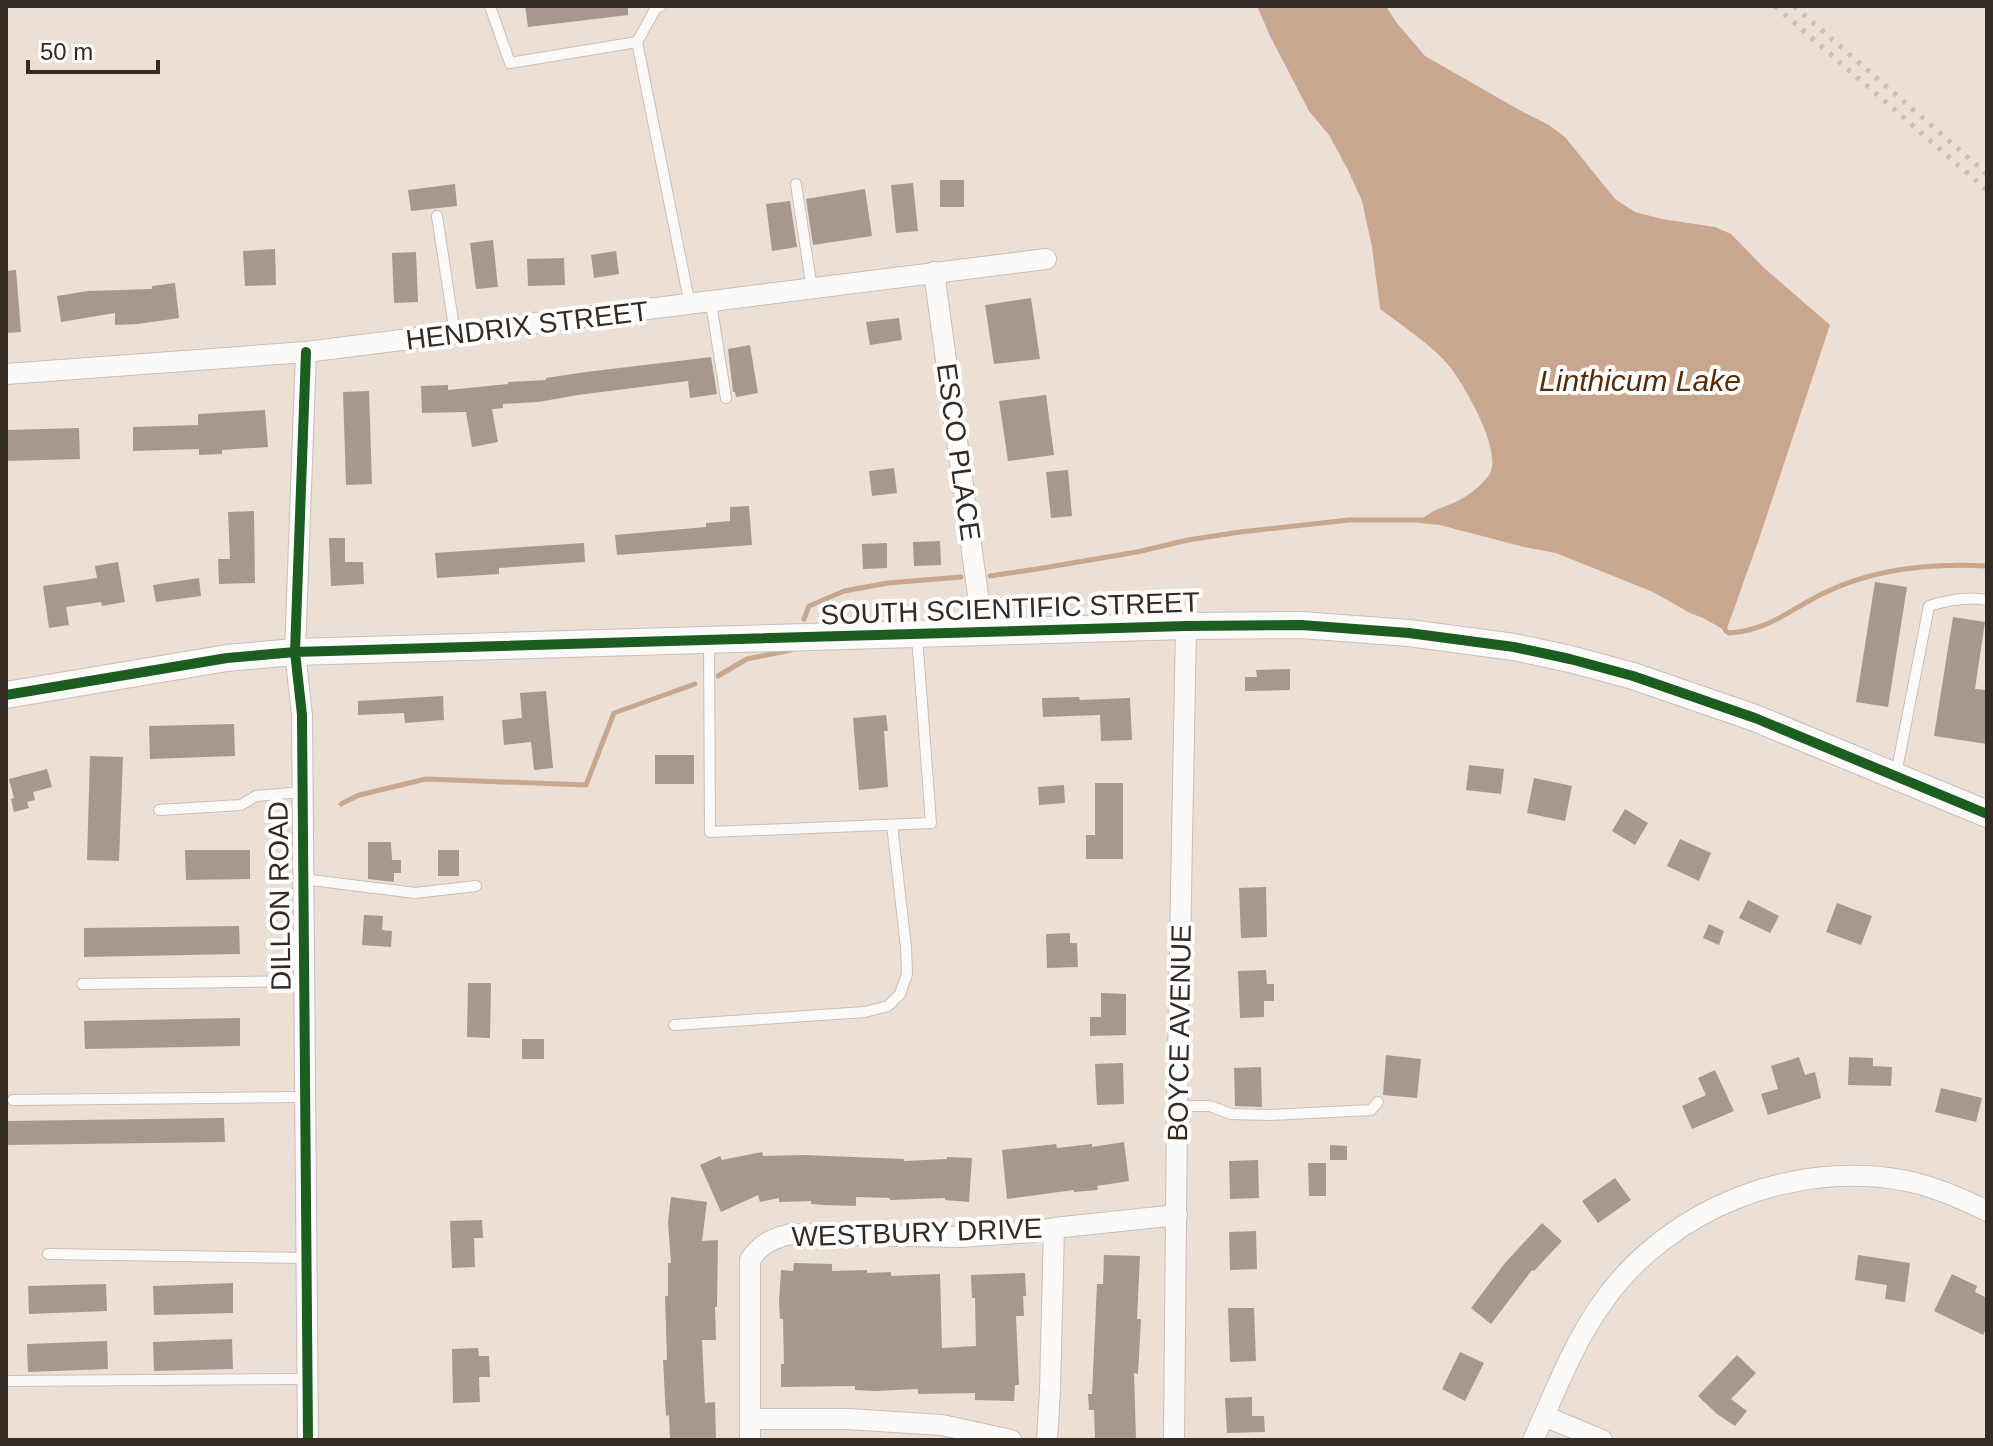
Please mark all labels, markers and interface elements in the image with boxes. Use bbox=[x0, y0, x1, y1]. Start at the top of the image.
scale bar bbox=[28, 24, 158, 74]
text: 50 m bbox=[40, 38, 93, 65]
street label: HENDRIX STREET bbox=[404, 295, 650, 356]
street label: ESCO PLACE bbox=[931, 361, 986, 543]
water label: Linthicum Lake bbox=[1539, 364, 1741, 397]
street label: SOUTH SCIENTIFIC STREET bbox=[820, 586, 1200, 631]
street label: DILLON ROAD bbox=[262, 801, 297, 991]
street label: BOYCE AVENUE bbox=[1162, 924, 1197, 1142]
street label: WESTBURY DRIVE bbox=[791, 1213, 1043, 1252]

